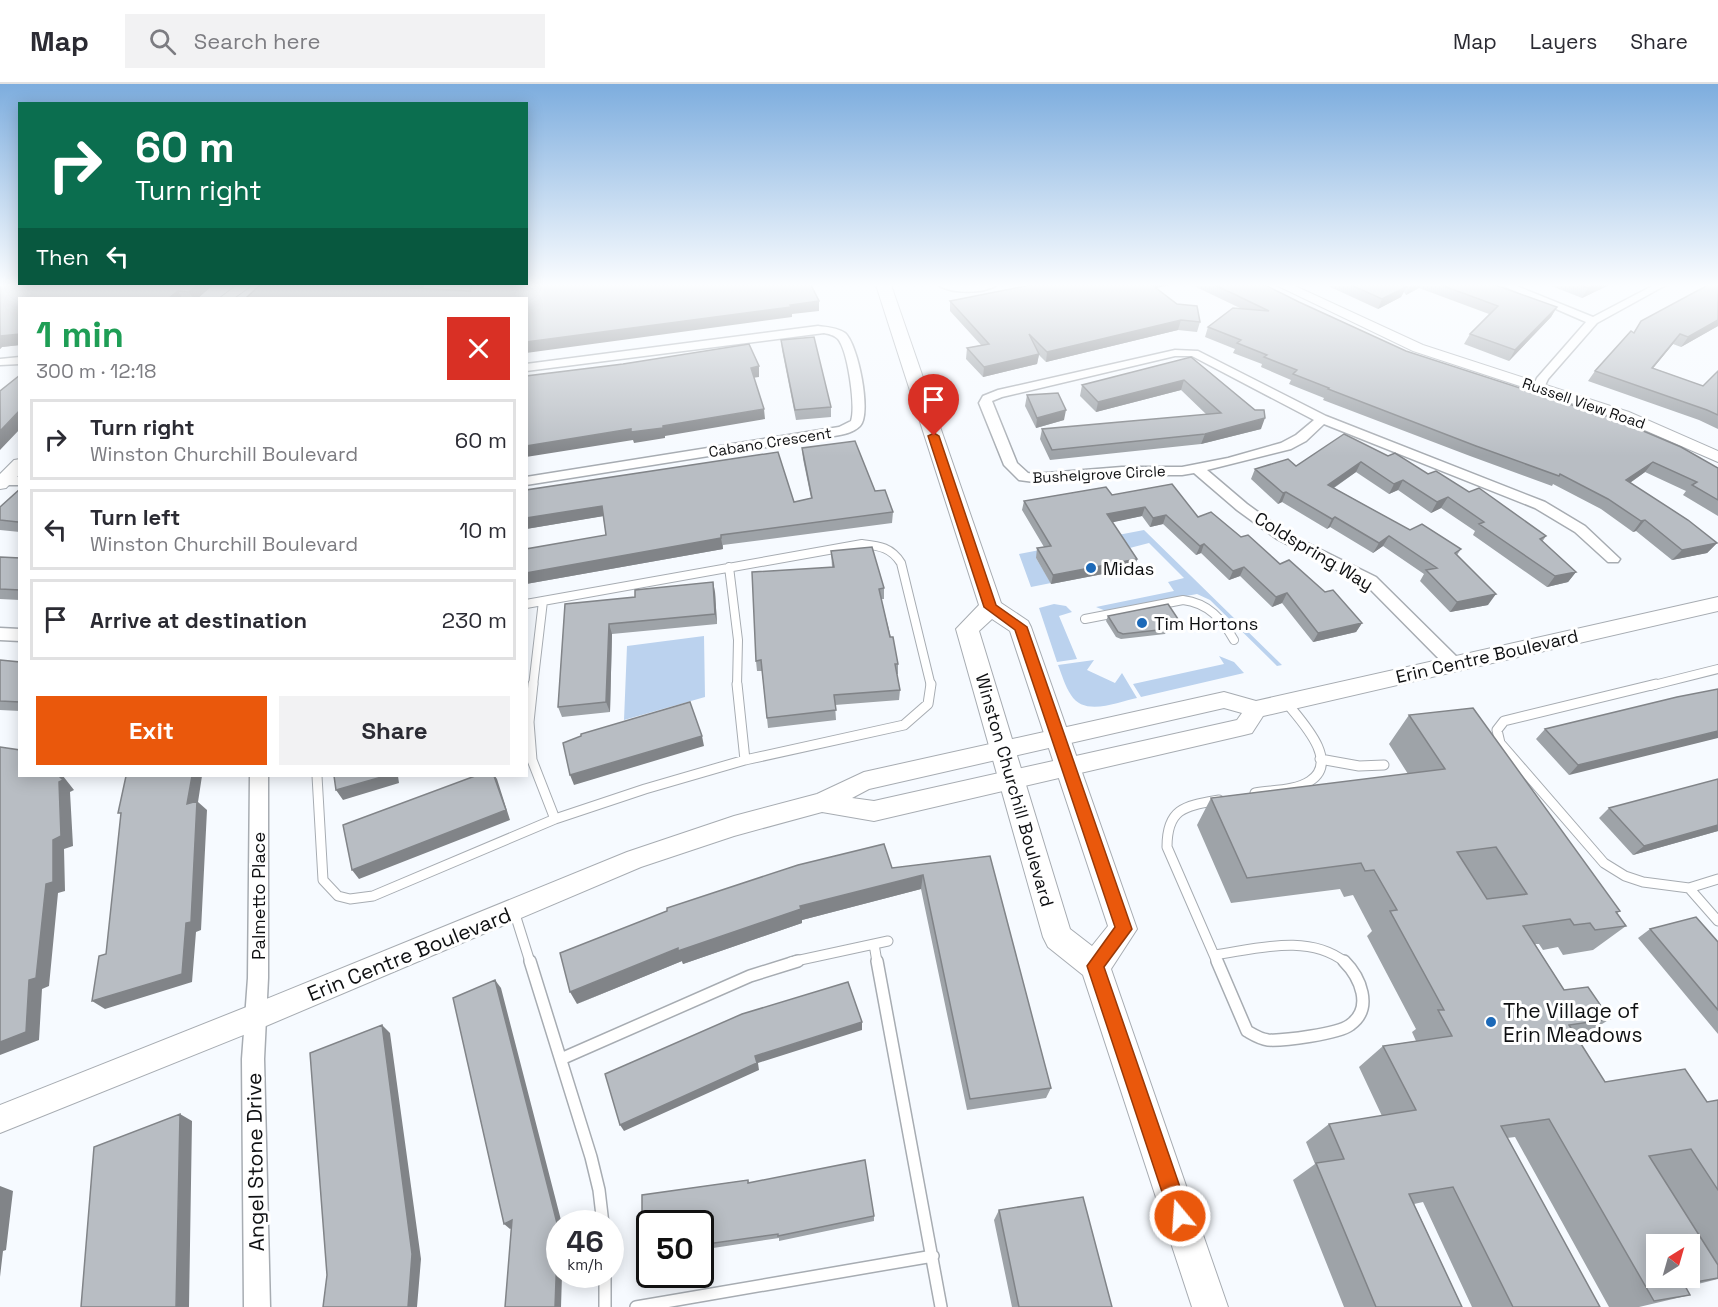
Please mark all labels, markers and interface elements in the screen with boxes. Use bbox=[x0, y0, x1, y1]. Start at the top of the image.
search box bbox=[125, 14, 545, 68]
text: Map bbox=[30, 23, 89, 59]
icon: search bbox=[146, 25, 179, 58]
text: Search here bbox=[194, 27, 321, 55]
text: Map bbox=[1453, 28, 1497, 55]
text: Layers bbox=[1530, 28, 1597, 55]
text: Share bbox=[1630, 28, 1688, 55]
text: 60 m bbox=[135, 121, 235, 174]
icon: right bbox=[36, 126, 114, 204]
text: Turn right bbox=[135, 173, 262, 208]
icon: left bbox=[101, 240, 134, 273]
text: Then bbox=[36, 243, 89, 271]
text: 1 min bbox=[36, 312, 124, 358]
button: close bbox=[447, 317, 510, 380]
text: 300 m · 12:18 bbox=[36, 358, 156, 384]
street label: Russell View Road bbox=[1520, 373, 1648, 433]
pin bbox=[908, 374, 959, 436]
icon: arrive bbox=[917, 383, 950, 416]
text: Turn right bbox=[90, 413, 195, 441]
icon: right bbox=[39, 423, 72, 456]
street label: Cabano Crescent bbox=[707, 423, 833, 461]
text: 60 m bbox=[455, 426, 507, 454]
text: Winston Churchill Boulevard bbox=[90, 441, 358, 467]
street label: Bushelgrove Circle bbox=[1032, 461, 1166, 487]
text: Turn left bbox=[90, 503, 180, 531]
street label: Coldspring Way bbox=[1250, 506, 1378, 596]
icon: left bbox=[39, 513, 72, 546]
text: 10 m bbox=[459, 516, 507, 544]
text: Winston Churchill Boulevard bbox=[90, 531, 358, 557]
place label: Midas bbox=[1103, 557, 1154, 580]
marker: Midas bbox=[1084, 561, 1098, 575]
icon: arrive bbox=[39, 603, 72, 636]
text: Arrive at destination bbox=[90, 606, 307, 634]
text: 230 m bbox=[442, 606, 507, 634]
place label: Tim Hortons bbox=[1154, 612, 1258, 635]
marker: Tim Hortons bbox=[1135, 616, 1149, 630]
street label: Erin Centre Boulevard bbox=[1394, 624, 1580, 688]
street label: Winston Churchill Boulevard bbox=[971, 671, 1059, 909]
button: Exit bbox=[36, 696, 267, 765]
button: Share bbox=[279, 696, 510, 765]
street label: Palmetto Place bbox=[247, 832, 270, 960]
street label: Erin Centre Boulevard bbox=[303, 901, 515, 1007]
place label: The Village of Erin Meadows bbox=[1503, 997, 1643, 1048]
marker: The Village of Erin Meadows bbox=[1484, 1015, 1498, 1029]
street label: Angel Stone Drive bbox=[240, 1072, 270, 1252]
position arrow bbox=[1148, 1184, 1212, 1248]
speed limit sign: 50 bbox=[636, 1210, 714, 1288]
text: 46 bbox=[566, 1222, 604, 1261]
north arrow bbox=[1646, 1234, 1700, 1288]
map controls bbox=[1646, 1234, 1700, 1288]
text: km/h bbox=[567, 1255, 603, 1274]

